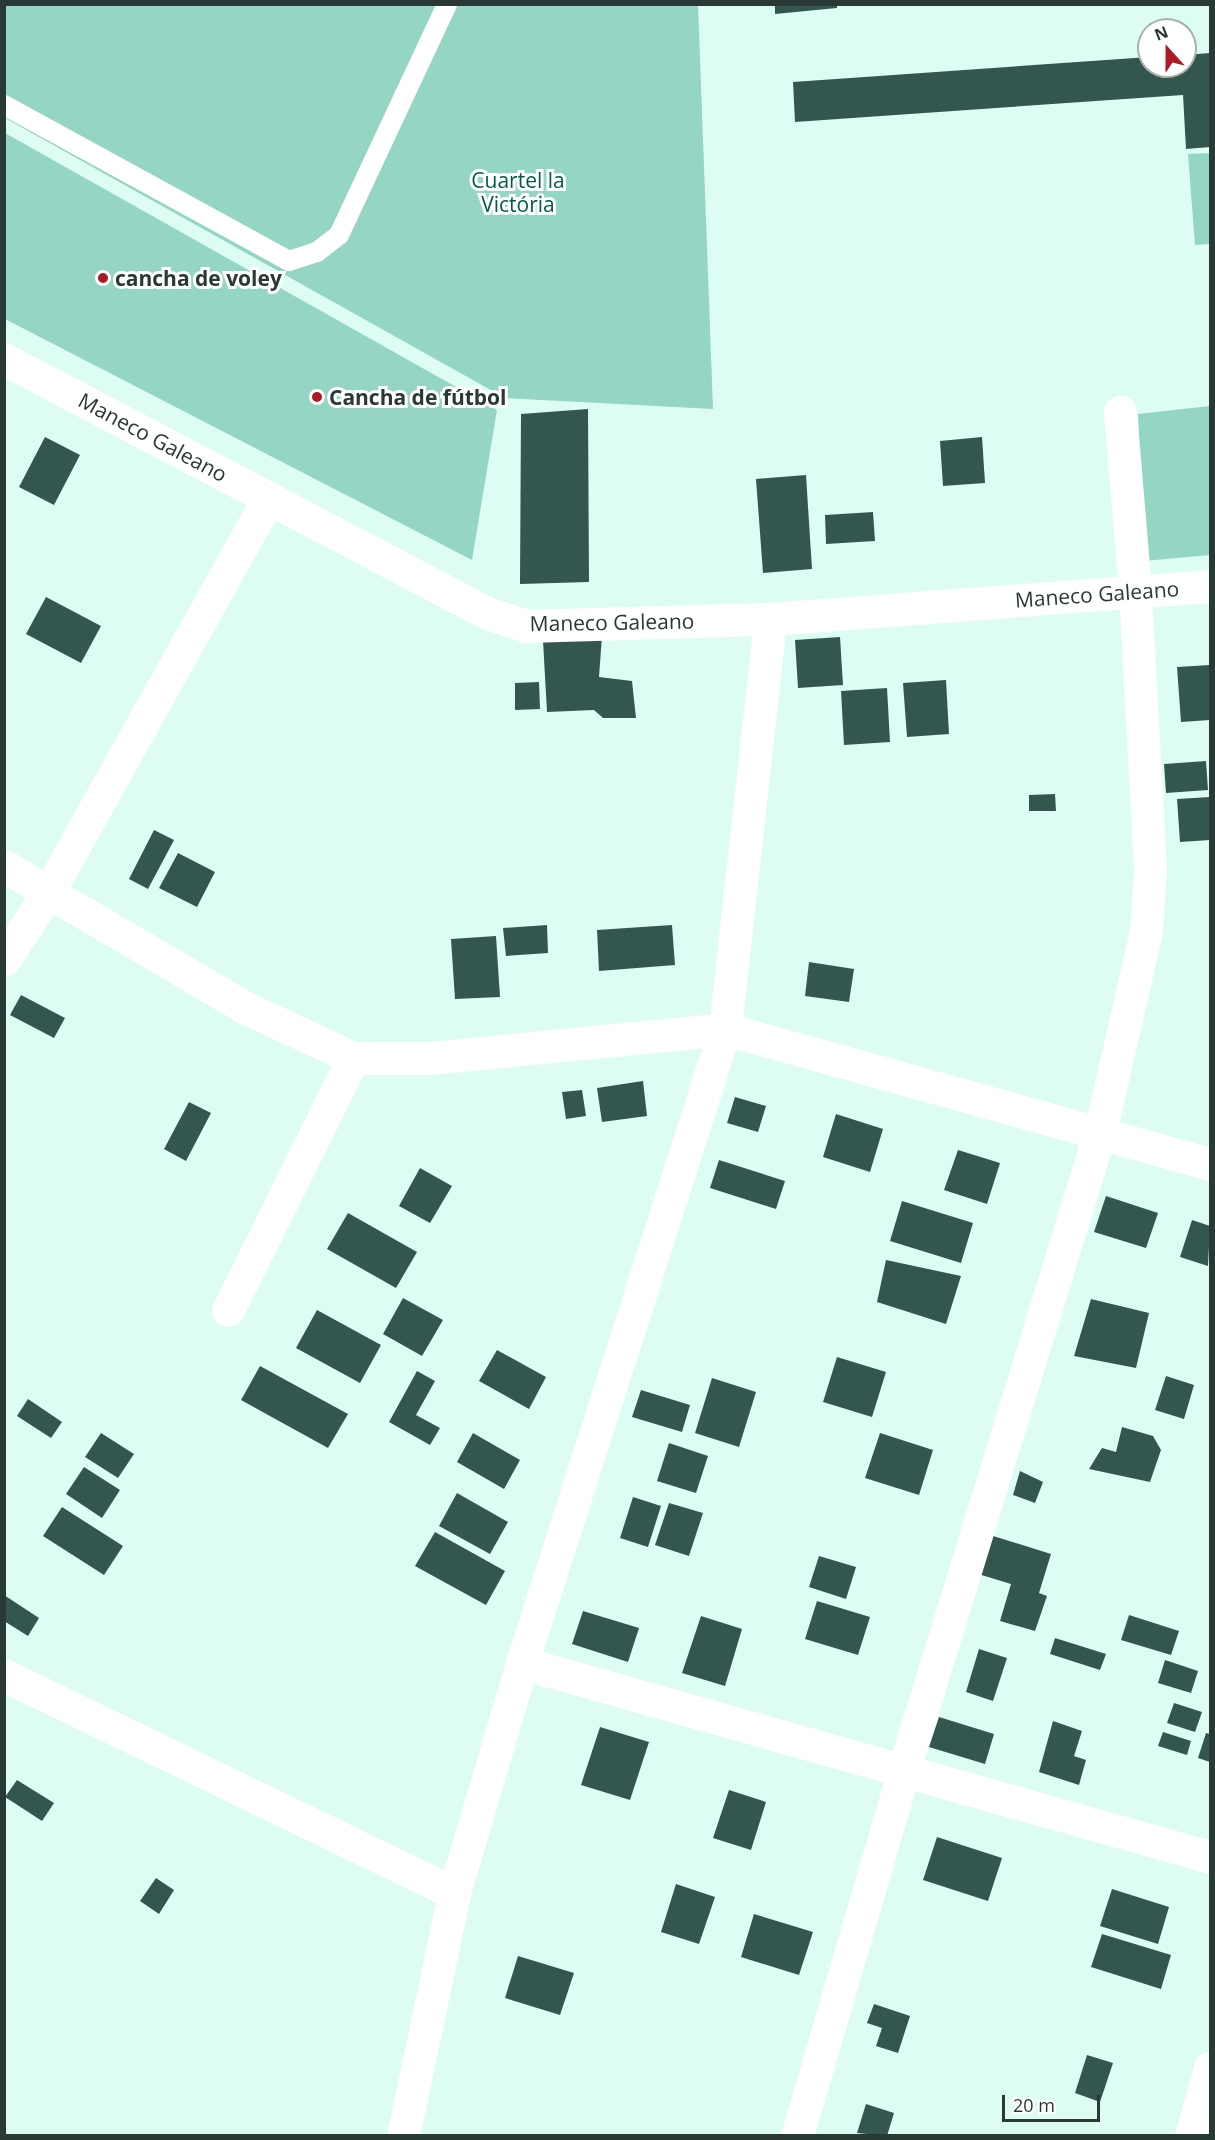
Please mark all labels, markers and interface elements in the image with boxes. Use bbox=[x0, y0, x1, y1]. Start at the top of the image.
north arrow bbox=[1137, 18, 1197, 78]
text: N bbox=[1151, 20, 1171, 46]
park label: Cuartel la Victória bbox=[471, 167, 565, 217]
place label: cancha de voley bbox=[115, 265, 282, 291]
marker: cancha de voley bbox=[96, 271, 110, 285]
place label: Cancha de fútbol bbox=[329, 384, 507, 410]
street label: Maneco Galeano bbox=[74, 387, 232, 487]
marker: Cancha de fútbol bbox=[310, 390, 324, 404]
street label: Maneco Galeano bbox=[1014, 576, 1180, 612]
street label: Maneco Galeano bbox=[529, 608, 695, 636]
scale bar bbox=[1005, 2083, 1102, 2121]
text: 20 m bbox=[1013, 2093, 1055, 2117]

